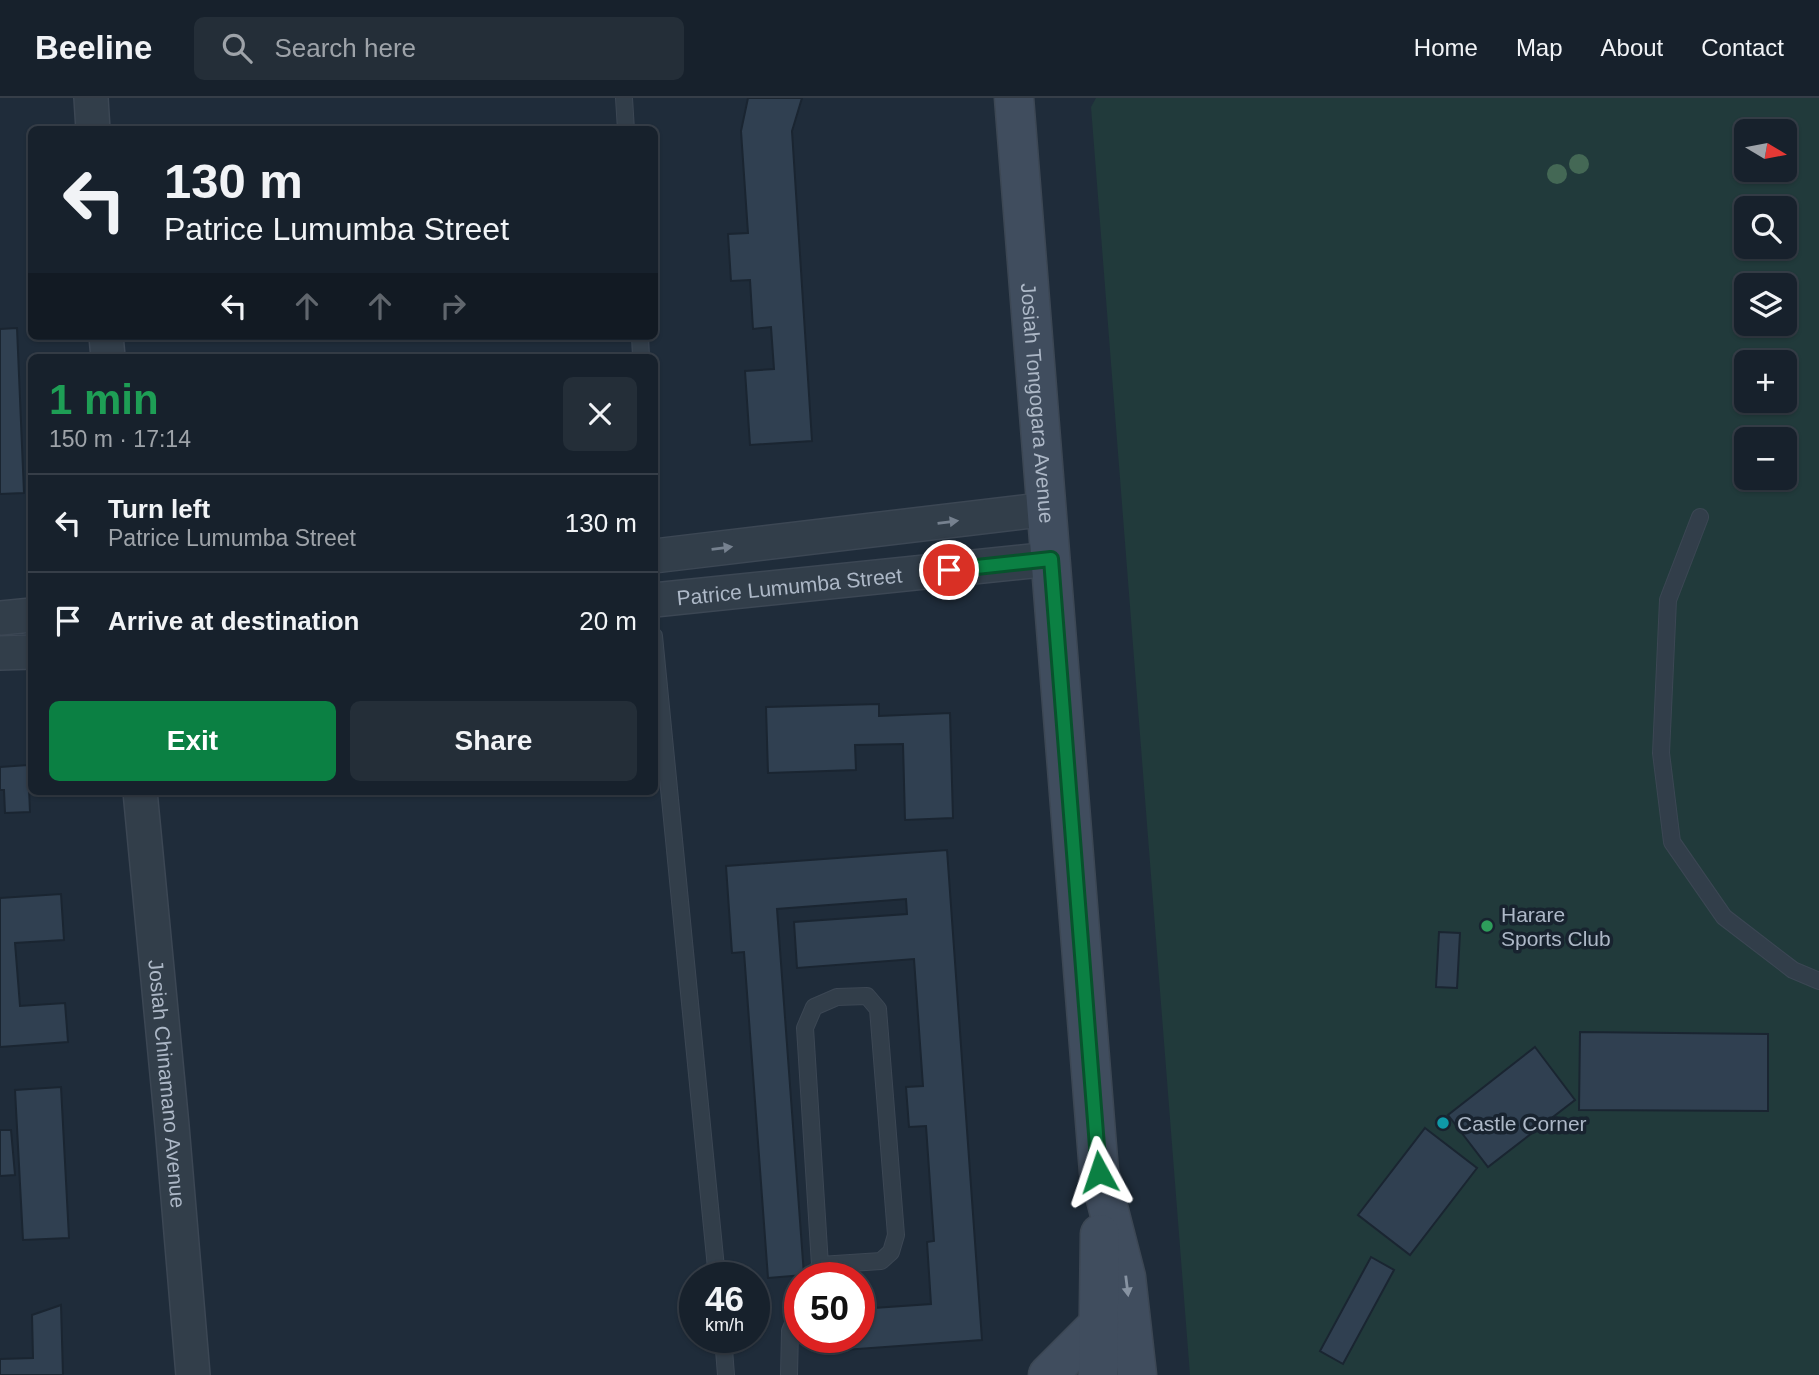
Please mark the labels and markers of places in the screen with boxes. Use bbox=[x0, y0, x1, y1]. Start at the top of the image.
pin bbox=[919, 540, 979, 600]
place label: Harare Sports Club bbox=[1501, 903, 1611, 950]
marker: Harare Sports Club bbox=[1479, 918, 1495, 934]
place label: Castle Corner bbox=[1457, 1112, 1587, 1135]
marker: Castle Corner bbox=[1435, 1115, 1451, 1131]

